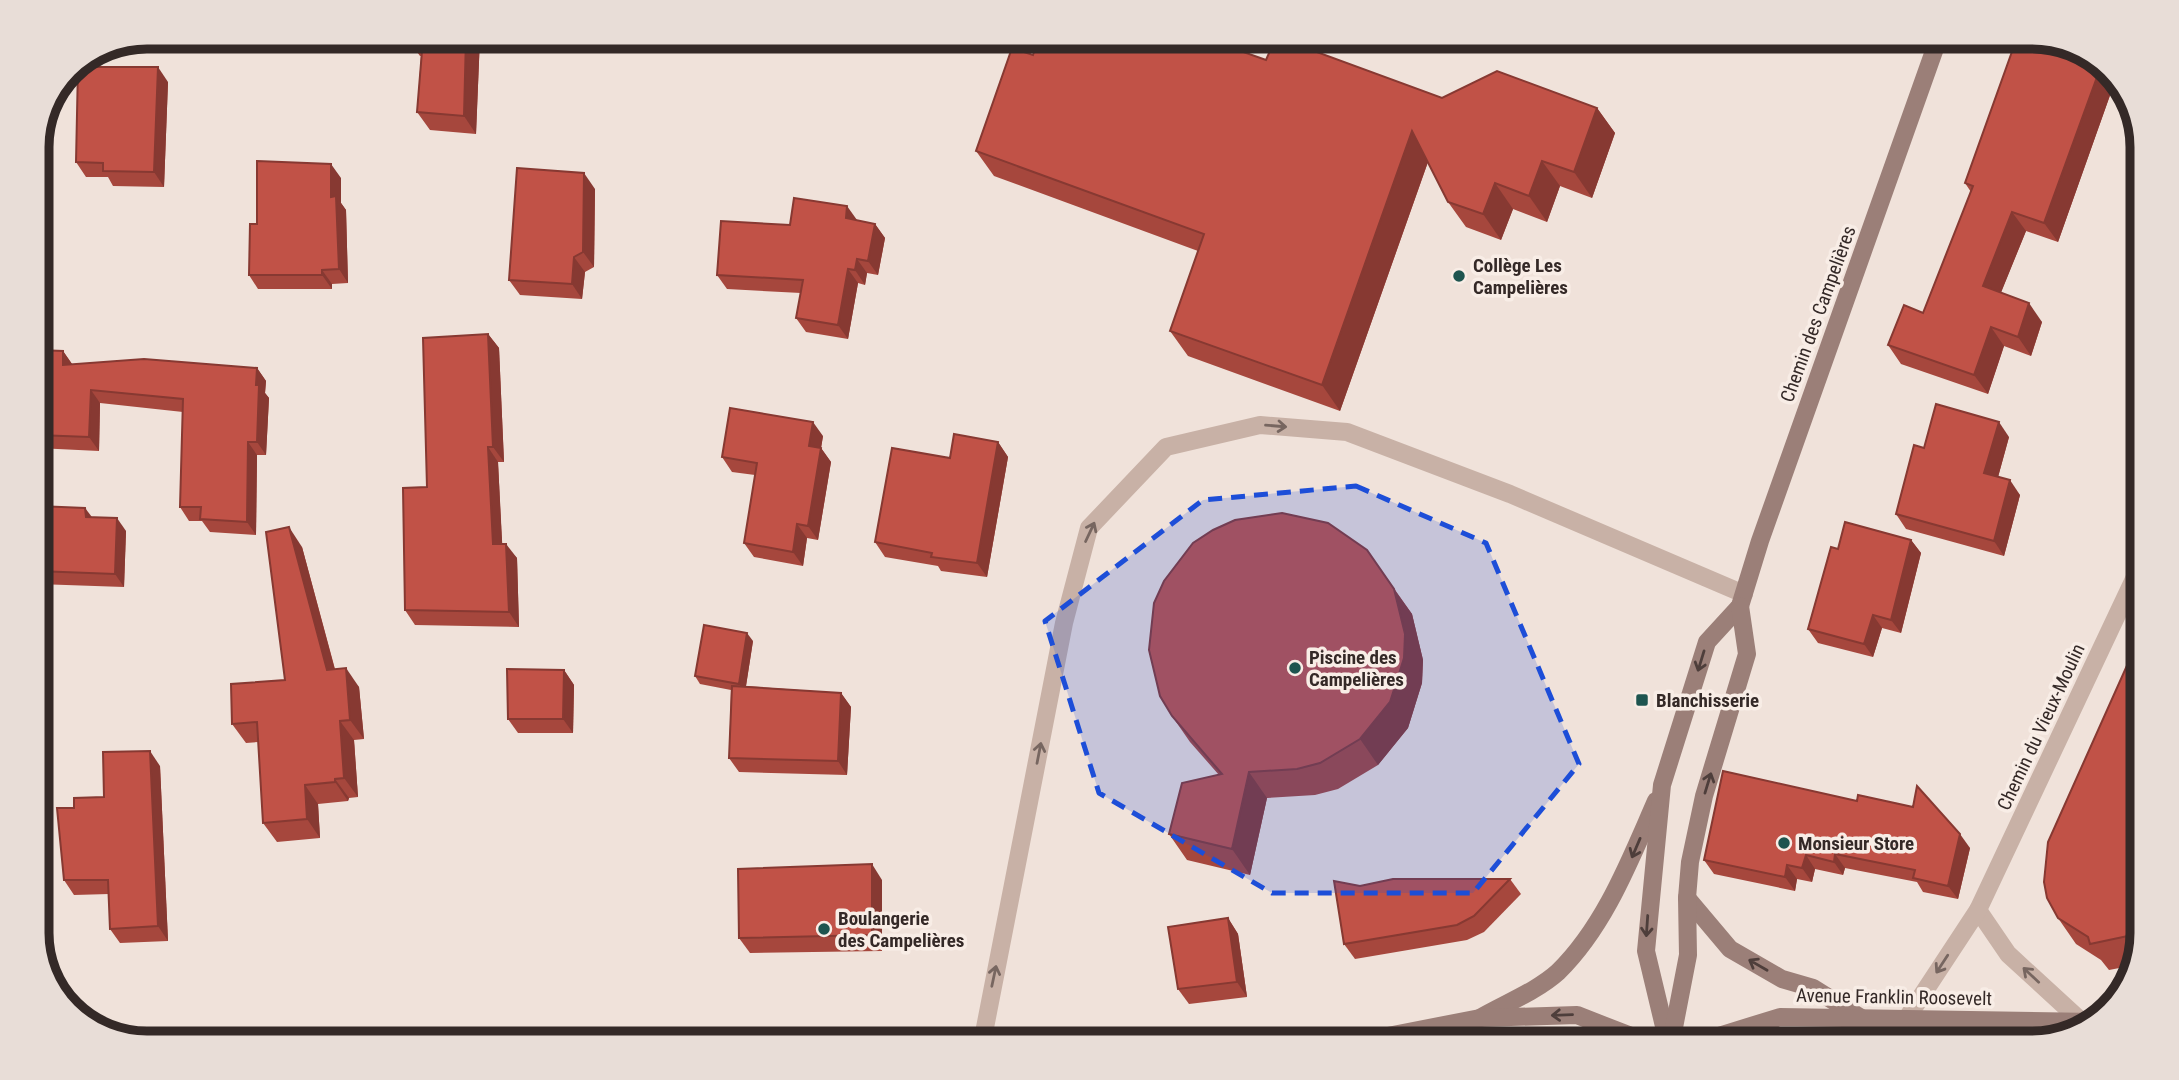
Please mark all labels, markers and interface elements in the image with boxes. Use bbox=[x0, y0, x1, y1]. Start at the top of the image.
street label: Chemin des Campelières bbox=[1775, 223, 1861, 405]
place label: Collège Les Campelières bbox=[1473, 254, 1568, 299]
marker: Collège Les Campelières bbox=[1451, 268, 1467, 284]
one-way arrow bbox=[1264, 420, 1287, 433]
one-way arrow bbox=[1084, 522, 1097, 543]
street label: Chemin du Vieux-Moulin bbox=[1992, 640, 2090, 814]
place label: Piscine des Campelières bbox=[1309, 646, 1404, 691]
one-way arrow bbox=[1694, 650, 1707, 672]
marker: Piscine des Campelières bbox=[1287, 660, 1303, 676]
place label: Blanchisserie bbox=[1656, 689, 1759, 712]
marker: Blanchisserie bbox=[1634, 692, 1650, 708]
one-way arrow bbox=[1033, 742, 1046, 765]
one-way arrow bbox=[1702, 772, 1715, 794]
place label: Monsieur Store bbox=[1798, 832, 1914, 855]
marker: Monsieur Store bbox=[1776, 835, 1792, 851]
one-way arrow bbox=[1628, 836, 1641, 858]
place label: Boulangerie des Campelières bbox=[838, 907, 964, 952]
one-way arrow bbox=[1640, 914, 1653, 937]
marker: Boulangerie des Campelières bbox=[816, 921, 832, 937]
one-way arrow bbox=[1935, 954, 1949, 973]
one-way arrow bbox=[1748, 958, 1768, 972]
one-way arrow bbox=[988, 965, 1002, 988]
one-way arrow bbox=[2023, 967, 2040, 984]
street label: Avenue Franklin Roosevelt bbox=[1796, 984, 1992, 1010]
one-way arrow bbox=[1551, 1009, 1574, 1022]

